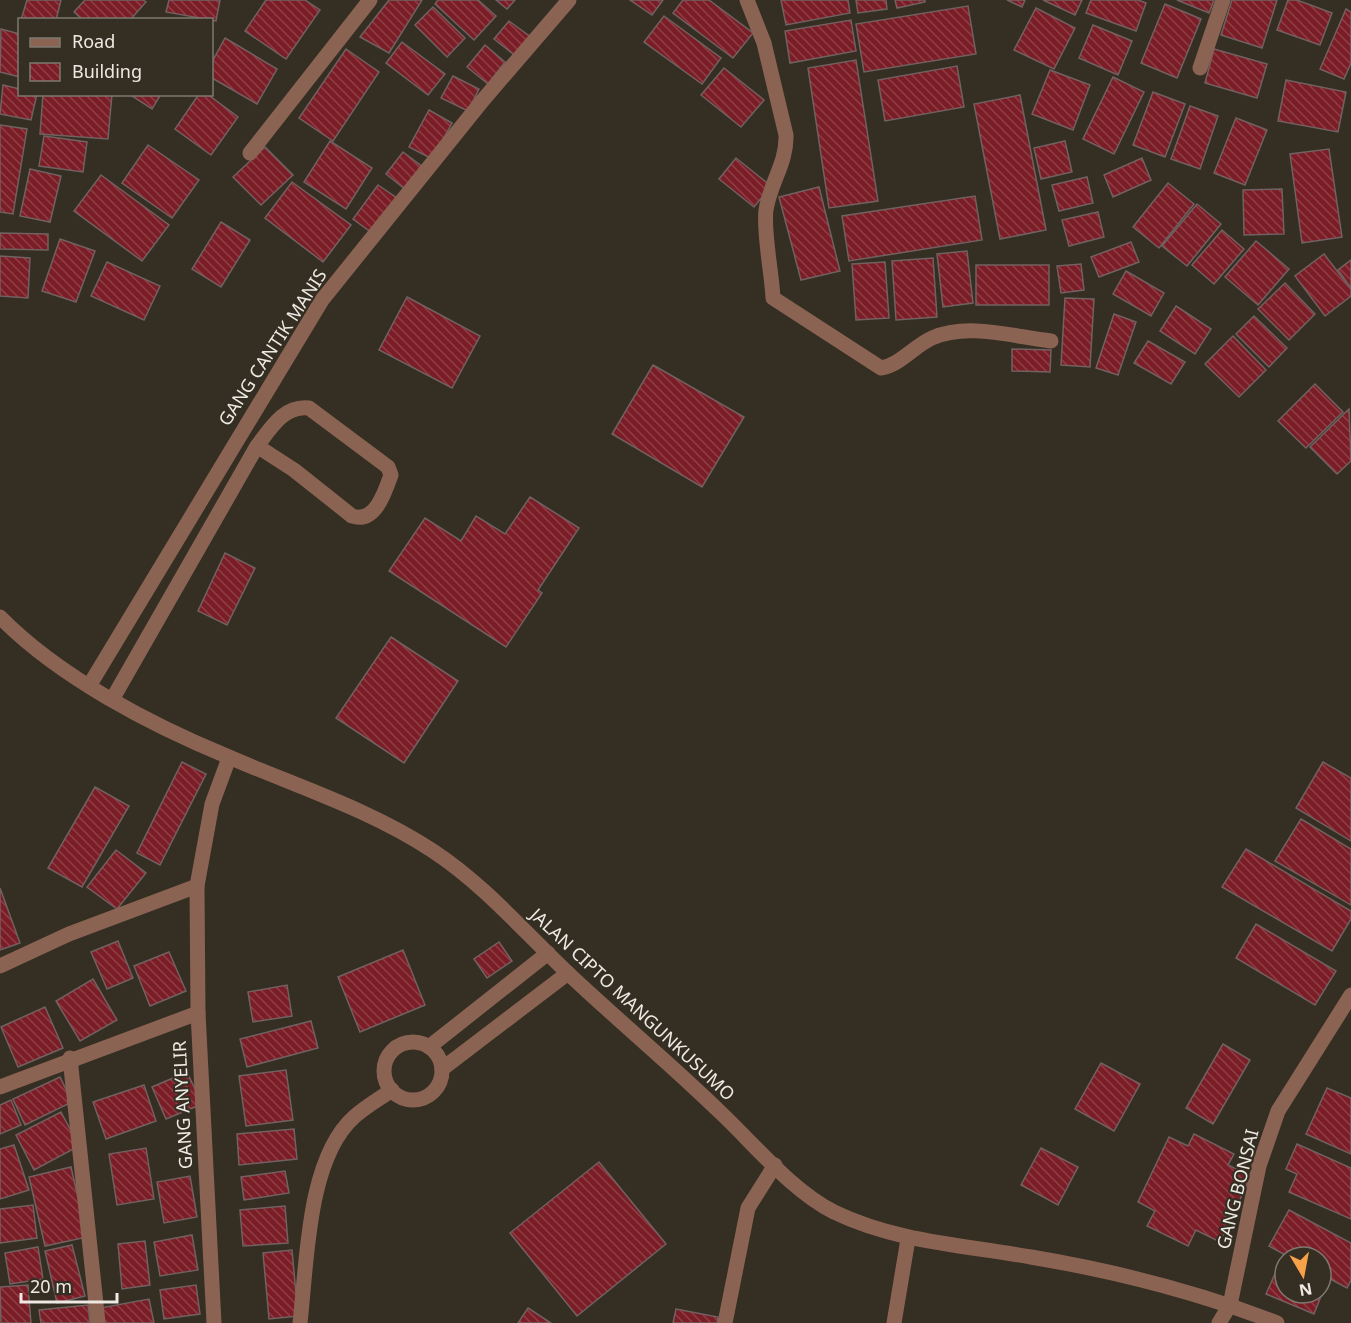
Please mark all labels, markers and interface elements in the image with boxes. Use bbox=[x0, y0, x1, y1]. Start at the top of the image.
legend bbox=[18, 18, 213, 96]
text: Road bbox=[72, 29, 115, 53]
text: Building bbox=[72, 59, 142, 83]
street label: GANG CANTIK MANIS bbox=[212, 264, 332, 430]
street label: JALAN CIPTO MANGUNKUSUMO bbox=[524, 901, 741, 1105]
street label: GANG ANYELIR bbox=[167, 1040, 197, 1170]
street label: GANG BONSAI bbox=[1210, 1126, 1264, 1252]
north arrow bbox=[1273, 1245, 1333, 1305]
scale bar bbox=[21, 1266, 117, 1304]
text: 20 m bbox=[30, 1274, 72, 1298]
text: N bbox=[1297, 1278, 1314, 1302]

